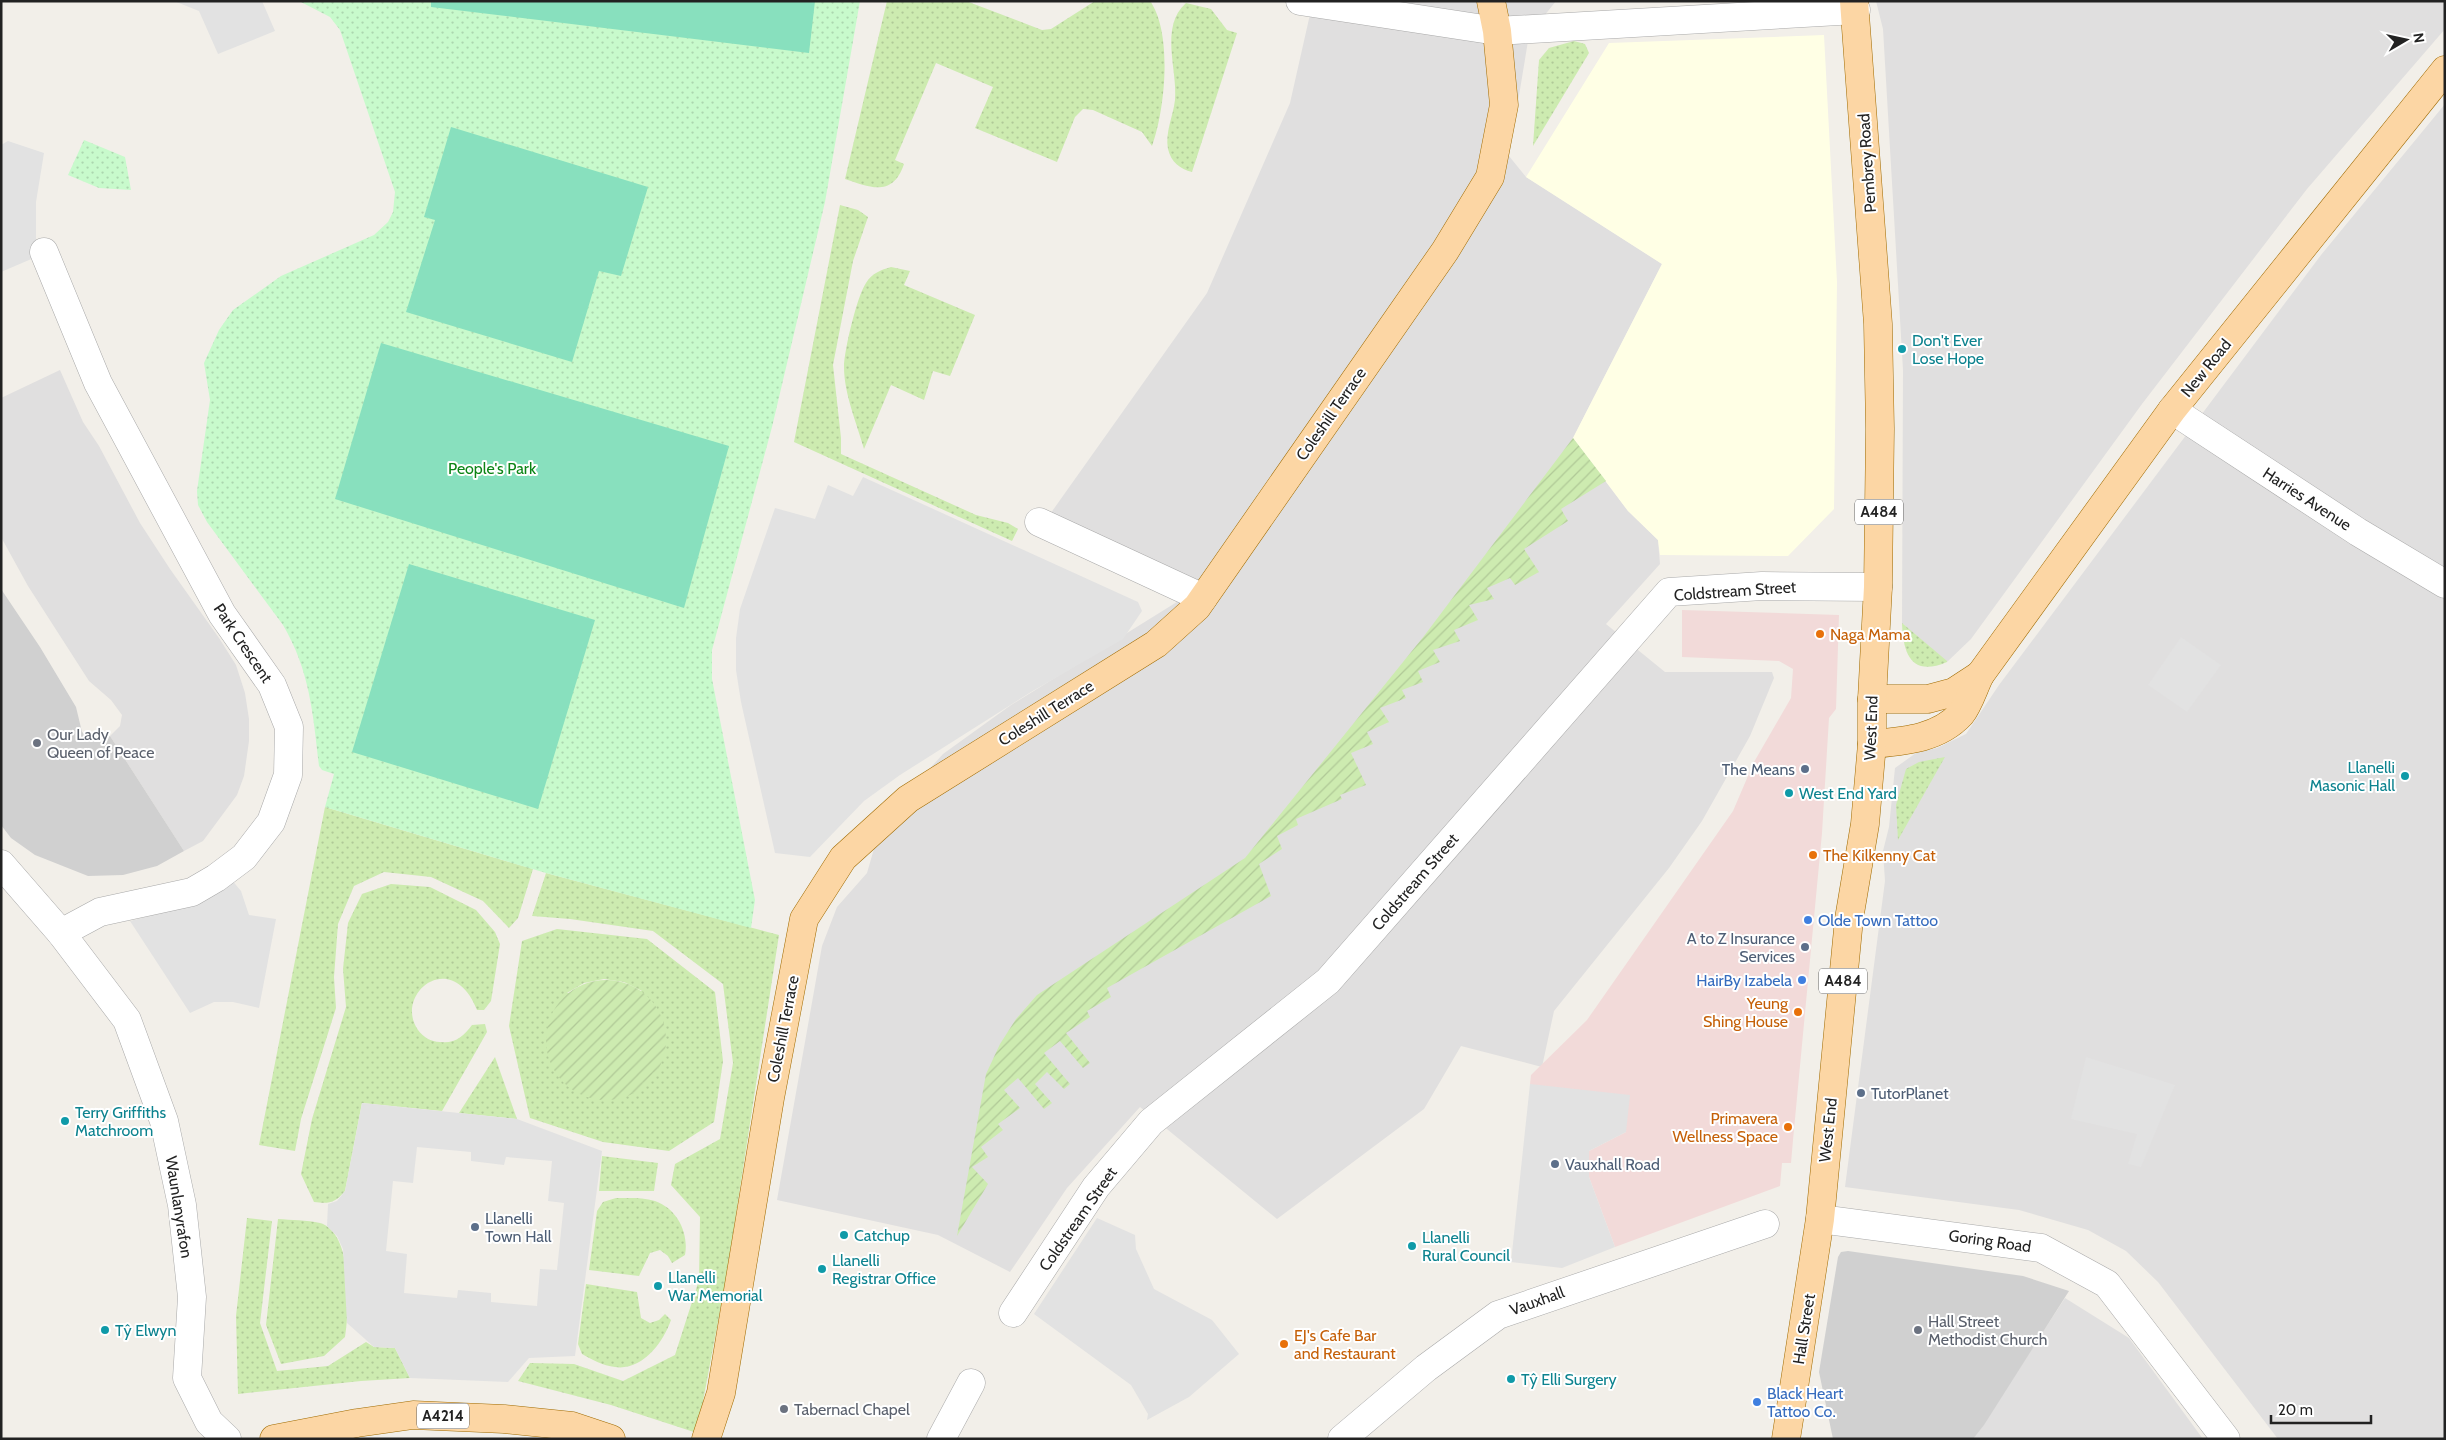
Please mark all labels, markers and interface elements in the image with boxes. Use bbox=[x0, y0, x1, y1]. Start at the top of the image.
north arrow bbox=[2381, 15, 2431, 65]
text: N bbox=[2409, 32, 2429, 44]
street label: Pembrey Road bbox=[1854, 113, 1880, 213]
place label: Don't Ever Lose Hope bbox=[1912, 331, 1984, 368]
street label: New Road bbox=[2177, 335, 2235, 401]
marker: Don't Ever Lose Hope bbox=[1896, 343, 1908, 355]
street label: Coleshill Terrace bbox=[1292, 364, 1370, 464]
park label: People's Park bbox=[448, 459, 537, 478]
street label: Harries Avenue bbox=[2259, 463, 2355, 535]
road number: A484 bbox=[1855, 500, 1903, 524]
street label: Coldstream Street bbox=[1673, 577, 1797, 605]
street label: Park Crescent bbox=[210, 600, 277, 687]
place label: Naga Mama bbox=[1830, 625, 1911, 644]
marker: Naga Mama bbox=[1814, 628, 1826, 640]
street label: Coleshill Terrace bbox=[995, 676, 1097, 750]
street label: West End bbox=[1860, 695, 1882, 761]
place label: Our Lady Queen of Peace bbox=[47, 725, 154, 762]
marker: Our Lady Queen of Peace bbox=[31, 737, 43, 749]
place label: Llanelli Masonic Hall bbox=[2309, 758, 2395, 795]
place label: The Means bbox=[1722, 760, 1795, 779]
marker: The Means bbox=[1799, 763, 1811, 775]
marker: Llanelli Masonic Hall bbox=[2399, 770, 2411, 782]
place label: West End Yard bbox=[1799, 784, 1897, 803]
marker: West End Yard bbox=[1783, 787, 1795, 799]
street label: Coldstream Street bbox=[1368, 829, 1463, 934]
place label: The Kilkenny Cat bbox=[1823, 846, 1936, 865]
marker: The Kilkenny Cat bbox=[1807, 849, 1819, 861]
place label: Olde Town Tattoo bbox=[1818, 911, 1938, 930]
marker: Olde Town Tattoo bbox=[1802, 914, 1814, 926]
place label: A to Z Insurance Services bbox=[1687, 929, 1795, 966]
marker: A to Z Insurance Services bbox=[1799, 941, 1811, 953]
road number: A484 bbox=[1819, 968, 1867, 994]
place label: HairBy Izabela bbox=[1696, 971, 1792, 990]
street label: Coleshill Terrace bbox=[763, 974, 803, 1084]
marker: HairBy Izabela bbox=[1796, 974, 1808, 986]
place label: Yeung Shing House bbox=[1703, 994, 1789, 1031]
marker: Yeung Shing House bbox=[1792, 1006, 1804, 1018]
place label: TutorPlanet bbox=[1871, 1084, 1949, 1103]
marker: TutorPlanet bbox=[1855, 1087, 1867, 1099]
street label: West End bbox=[1815, 1097, 1841, 1163]
place label: Terry Griffiths Matchroom bbox=[75, 1103, 166, 1140]
place label: Primavera Wellness Space bbox=[1673, 1109, 1778, 1146]
marker: Terry Griffiths Matchroom bbox=[59, 1115, 71, 1127]
marker: Primavera Wellness Space bbox=[1782, 1121, 1794, 1133]
street label: Waunlanyrafon bbox=[162, 1155, 196, 1259]
place label: Vauxhall Road bbox=[1565, 1155, 1660, 1174]
marker: Vauxhall Road bbox=[1549, 1158, 1561, 1170]
street label: Coldstream Street bbox=[1035, 1163, 1121, 1275]
place label: Llanelli Town Hall bbox=[485, 1209, 552, 1246]
marker: Llanelli Town Hall bbox=[469, 1221, 481, 1233]
place label: Catchup bbox=[854, 1226, 910, 1245]
street label: Goring Road bbox=[1948, 1226, 2032, 1256]
place label: Llanelli Rural Council bbox=[1422, 1228, 1510, 1265]
marker: Catchup bbox=[838, 1229, 850, 1241]
marker: Llanelli Rural Council bbox=[1406, 1240, 1418, 1252]
place label: Llanelli Registrar Office bbox=[832, 1251, 936, 1288]
marker: Llanelli Registrar Office bbox=[816, 1263, 828, 1275]
place label: Llanelli War Memorial bbox=[668, 1268, 763, 1305]
marker: Llanelli War Memorial bbox=[652, 1280, 664, 1292]
street label: Vauxhall bbox=[1507, 1282, 1567, 1320]
street label: Hall Street bbox=[1789, 1292, 1819, 1366]
place label: Hall Street Methodist Church bbox=[1928, 1312, 2047, 1349]
place label: Tŷ Elwyn bbox=[115, 1321, 176, 1340]
marker: Tŷ Elwyn bbox=[99, 1324, 111, 1336]
marker: Hall Street Methodist Church bbox=[1912, 1324, 1924, 1336]
place label: EJ's Cafe Bar and Restaurant bbox=[1294, 1326, 1396, 1363]
marker: EJ's Cafe Bar and Restaurant bbox=[1278, 1338, 1290, 1350]
place label: Tŷ Elli Surgery bbox=[1521, 1370, 1617, 1389]
marker: Tŷ Elli Surgery bbox=[1505, 1373, 1517, 1385]
place label: Black Heart Tattoo Co. bbox=[1767, 1384, 1844, 1421]
scale bar bbox=[2271, 1392, 2371, 1424]
marker: Black Heart Tattoo Co. bbox=[1751, 1396, 1763, 1408]
place label: Tabernacl Chapel bbox=[794, 1400, 910, 1419]
text: 20 m bbox=[2278, 1401, 2313, 1419]
marker: Tabernacl Chapel bbox=[778, 1403, 790, 1415]
road number: A4214 bbox=[417, 1404, 469, 1428]

